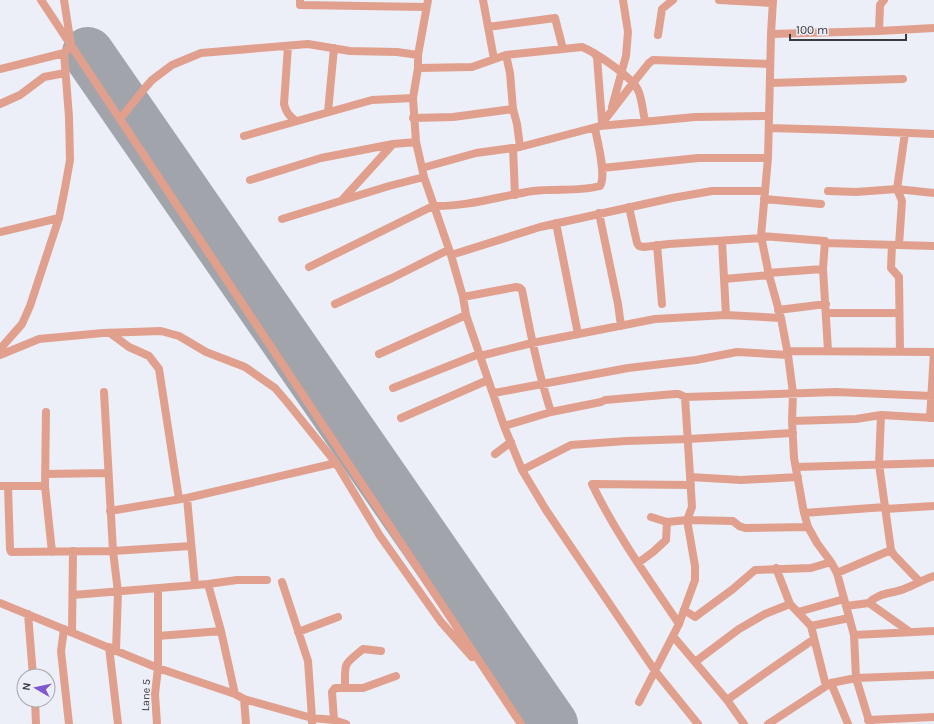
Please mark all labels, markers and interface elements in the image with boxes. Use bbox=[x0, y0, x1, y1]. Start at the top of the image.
scale bar bbox=[790, 16, 906, 42]
text: 100 m bbox=[796, 23, 828, 37]
north arrow bbox=[16, 668, 56, 708]
street label: Lane 5 bbox=[139, 679, 153, 711]
text: N bbox=[20, 682, 34, 691]

